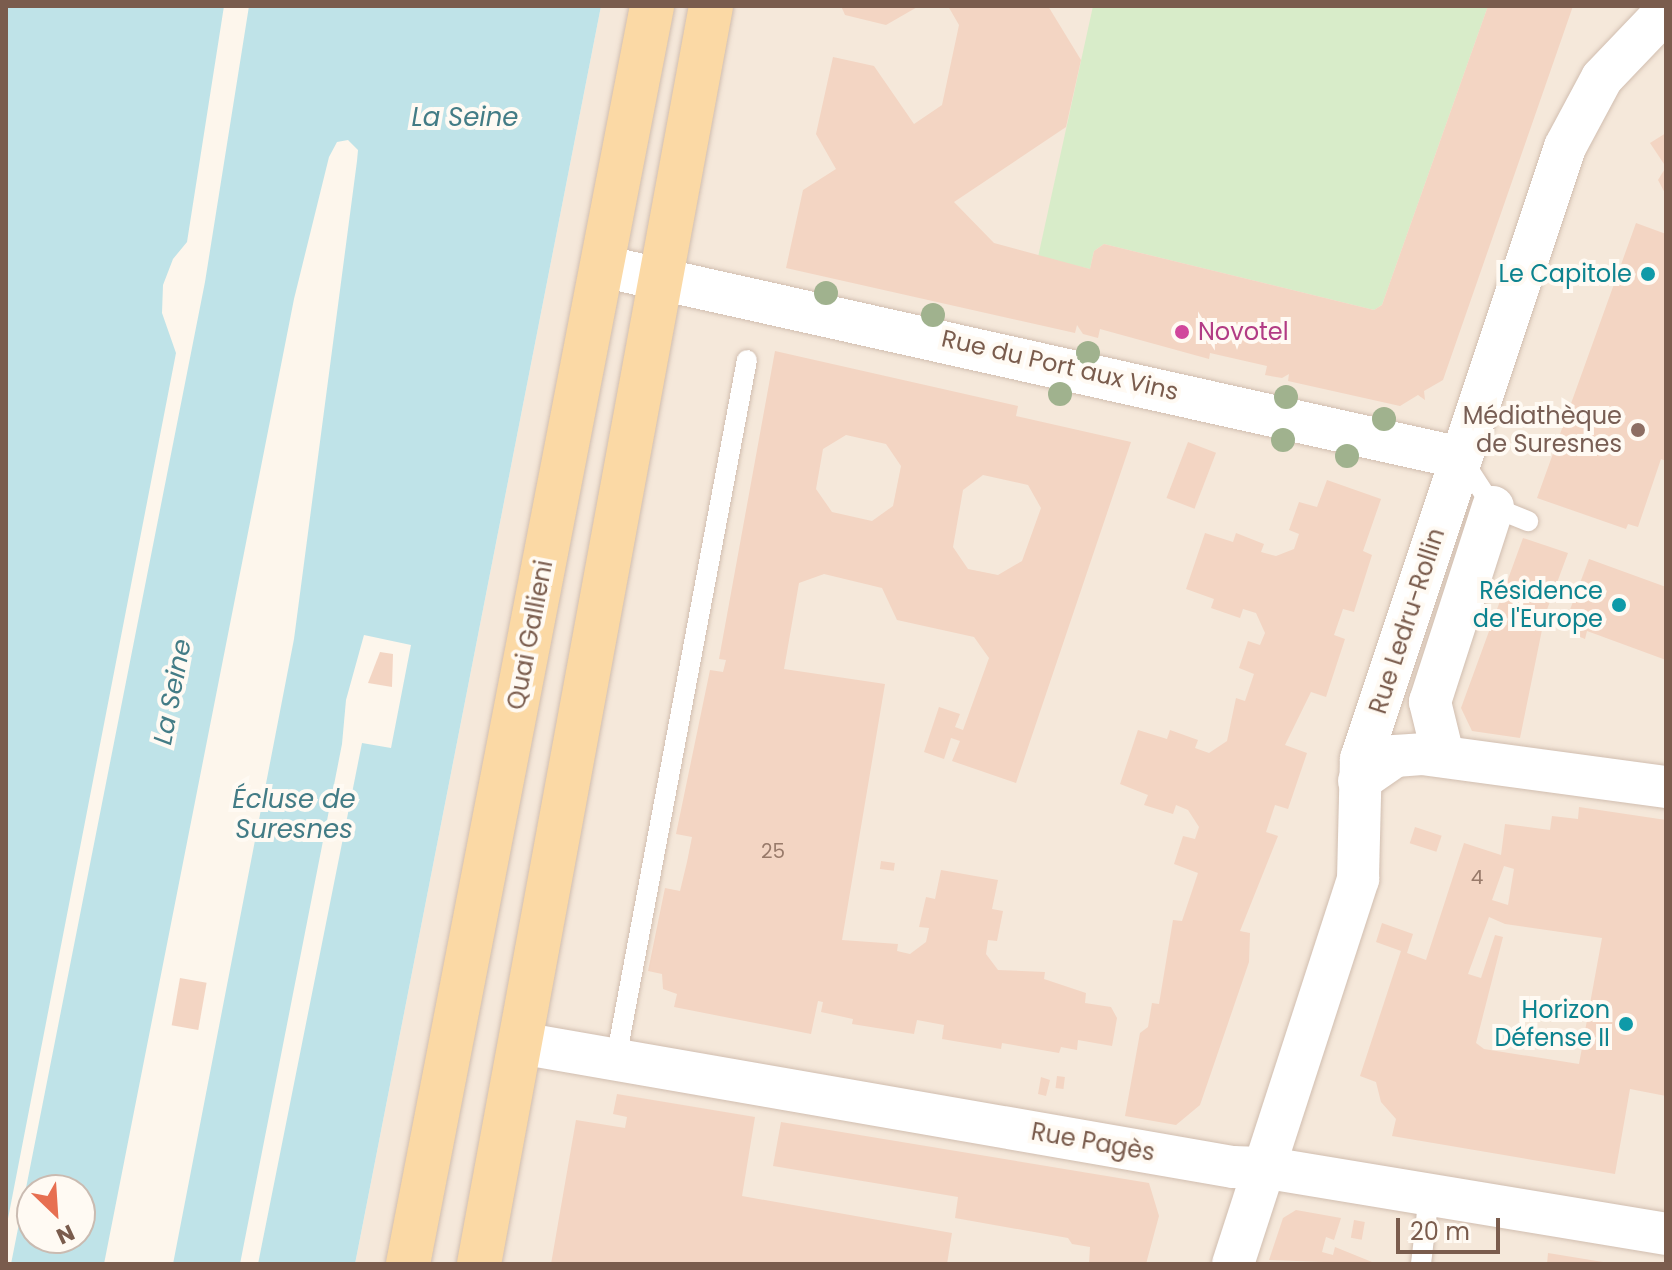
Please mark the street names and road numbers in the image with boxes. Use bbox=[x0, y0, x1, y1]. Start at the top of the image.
street label: Rue du Port aux Vins bbox=[939, 324, 1181, 406]
street label: Rue Ledru-Rollin bbox=[1363, 525, 1451, 717]
street label: Quai Gallieni bbox=[501, 558, 559, 712]
street label: Rue Pagès bbox=[1029, 1117, 1157, 1167]

